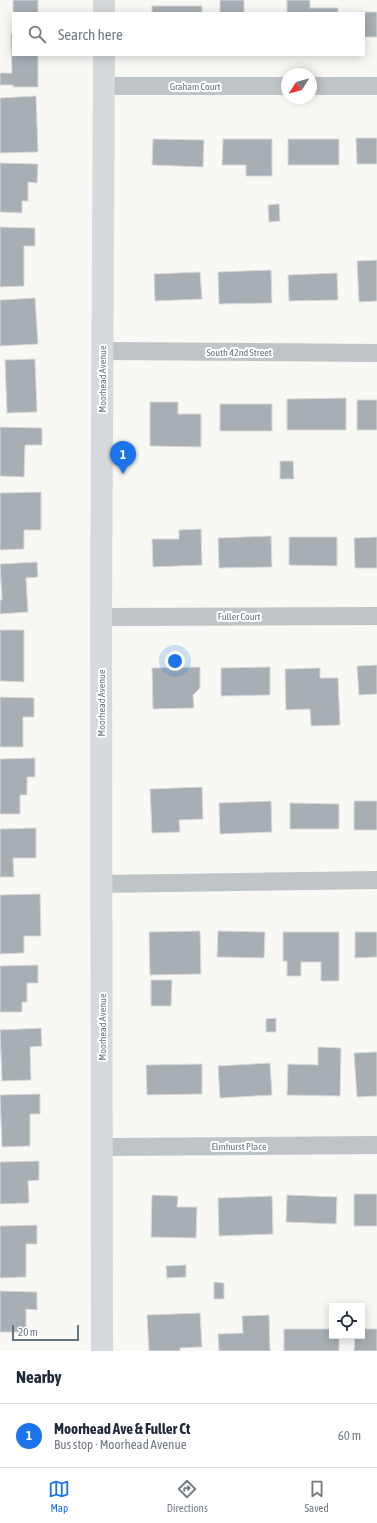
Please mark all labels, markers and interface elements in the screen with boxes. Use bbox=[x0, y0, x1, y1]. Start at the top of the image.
search box bbox=[12, 12, 365, 56]
icon: search bbox=[26, 23, 48, 45]
text: Search here bbox=[58, 26, 123, 43]
north arrow bbox=[281, 68, 317, 104]
street label: Graham Court bbox=[170, 81, 220, 92]
street label: Moorhead Avenue bbox=[97, 345, 108, 412]
street label: South 42nd Street bbox=[206, 347, 272, 358]
pin: 1 bbox=[110, 441, 136, 474]
street label: Fuller Court bbox=[218, 611, 260, 622]
your location bbox=[165, 651, 185, 671]
street label: Moorhead Avenue bbox=[96, 669, 107, 736]
street label: Moorhead Avenue bbox=[97, 993, 108, 1060]
street label: Elmhurst Place bbox=[212, 1141, 267, 1152]
map controls bbox=[329, 1303, 365, 1339]
button: locate bbox=[329, 1303, 365, 1339]
scale bar bbox=[12, 1323, 79, 1342]
text: 20 m bbox=[18, 1326, 38, 1338]
text: Nearby bbox=[16, 1367, 62, 1387]
text: Moorhead Ave & Fuller Ct bbox=[54, 1420, 190, 1437]
text: 1 bbox=[26, 1428, 32, 1443]
text: 60 m bbox=[338, 1428, 361, 1443]
text: Bus stop · Moorhead Avenue bbox=[54, 1437, 187, 1452]
tab: Map bbox=[48, 1478, 70, 1514]
tab: Directions bbox=[167, 1478, 208, 1514]
tab: Saved bbox=[304, 1478, 329, 1514]

